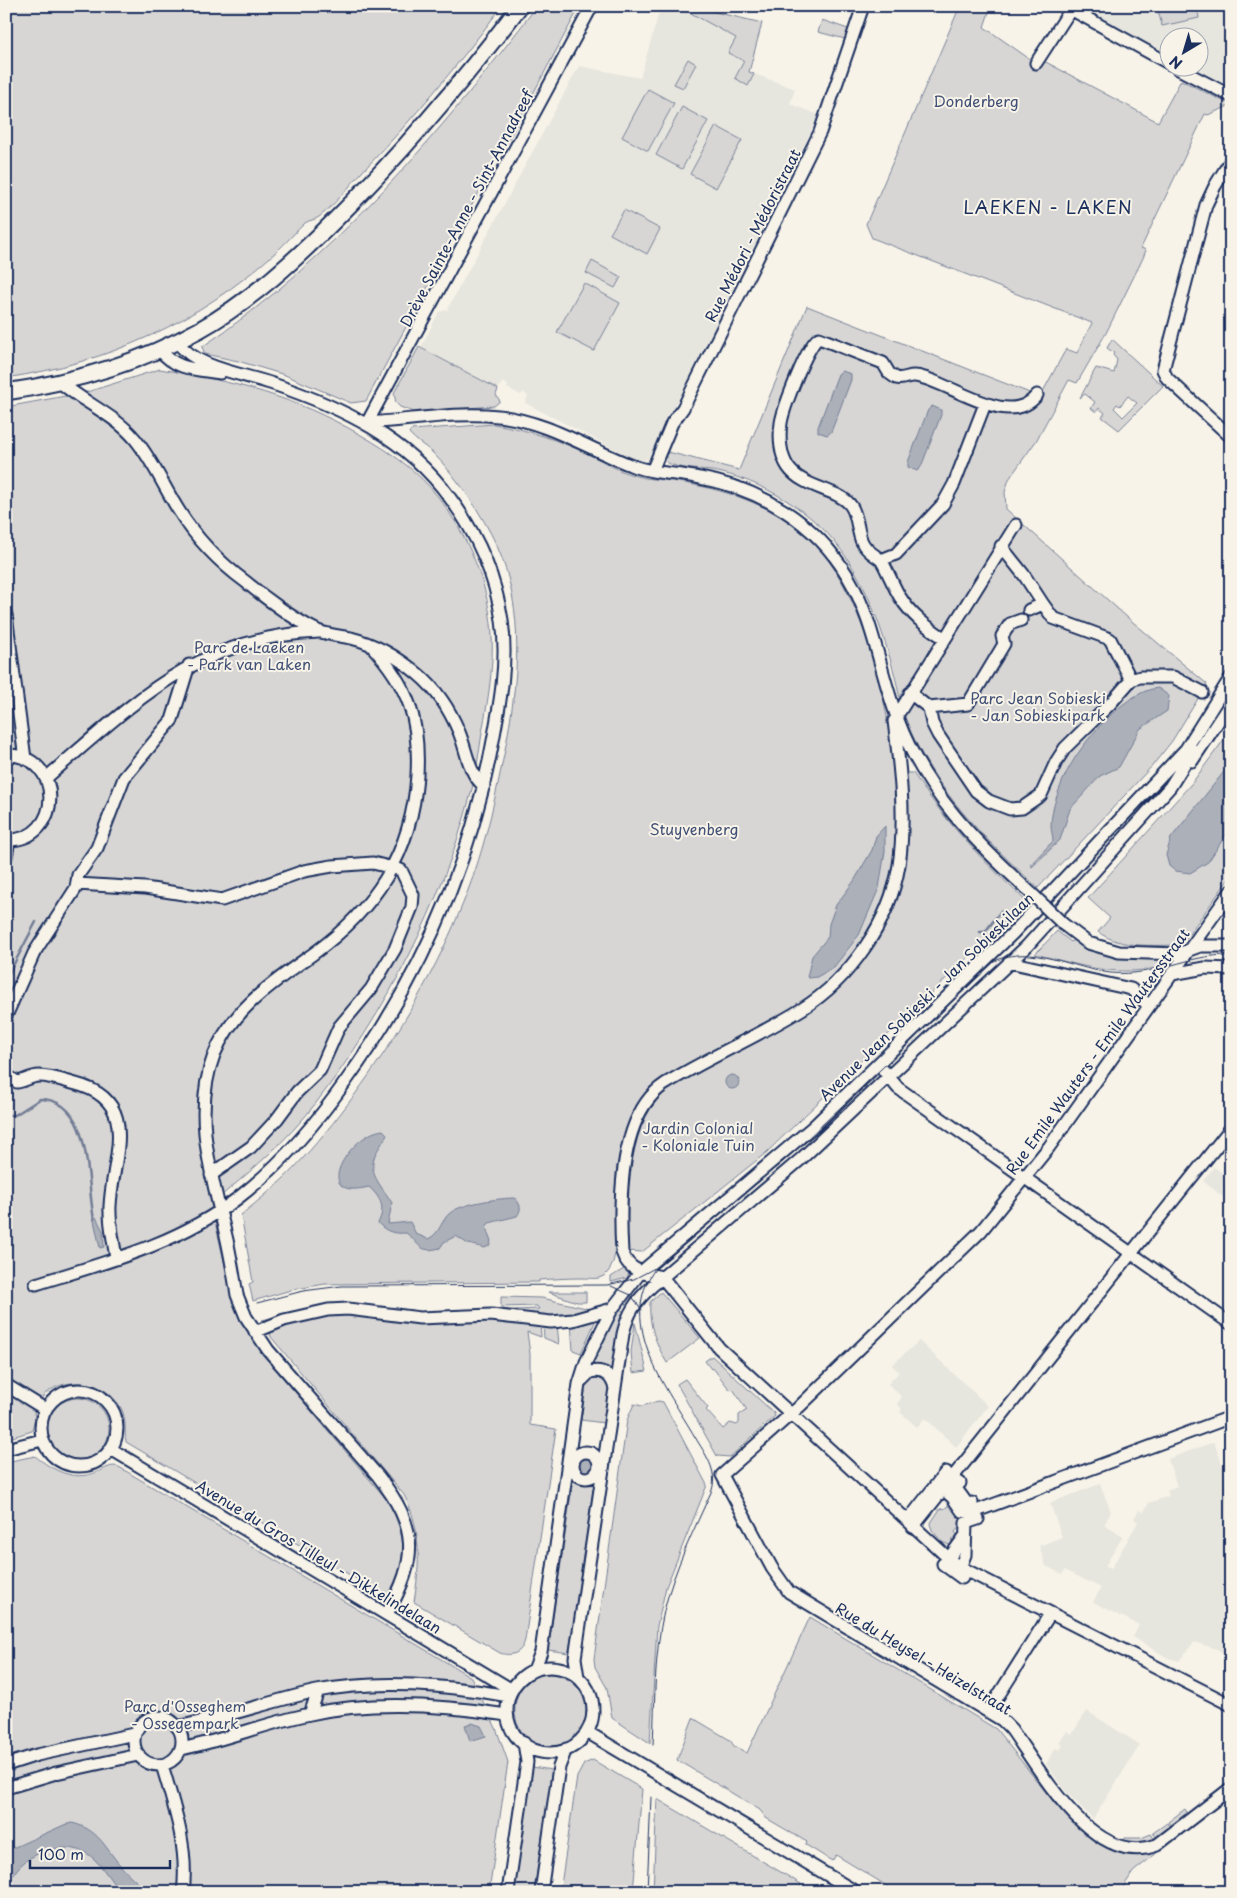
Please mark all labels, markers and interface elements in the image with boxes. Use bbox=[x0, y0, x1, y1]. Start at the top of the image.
north arrow bbox=[1160, 28, 1210, 78]
text: N bbox=[1165, 51, 1187, 74]
street label: Drève Sainte-Anne - Sint-Annadreef bbox=[393, 85, 539, 331]
park label: Donderberg bbox=[933, 89, 1019, 112]
street label: Rue Médori - Médoristraat bbox=[698, 144, 806, 326]
district label: LAEKEN - LAKEN bbox=[963, 193, 1133, 220]
park label: Parc de Laeken - Park van Laken bbox=[187, 635, 311, 675]
park label: Parc Jean Sobieski - Jan Sobieskipark bbox=[970, 686, 1106, 726]
park label: Stuyvenberg bbox=[650, 817, 738, 840]
street label: Avenue Jean Sobieski - Jan Sobieskilaan bbox=[813, 887, 1039, 1105]
street label: Rue Emile Wauters - Emile Wautersstraat bbox=[1000, 923, 1194, 1179]
park label: Jardin Colonial - Koloniale Tuin bbox=[641, 1116, 755, 1156]
street label: Avenue du Gros Tilleul - Dikkelindelaan bbox=[192, 1473, 446, 1639]
street label: Rue du Heysel - Heizelstraat bbox=[831, 1596, 1017, 1720]
park label: Parc d'Osseghem - Ossegempark bbox=[124, 1694, 246, 1734]
scale bar bbox=[30, 1838, 170, 1870]
text: 100 m bbox=[38, 1842, 84, 1865]

